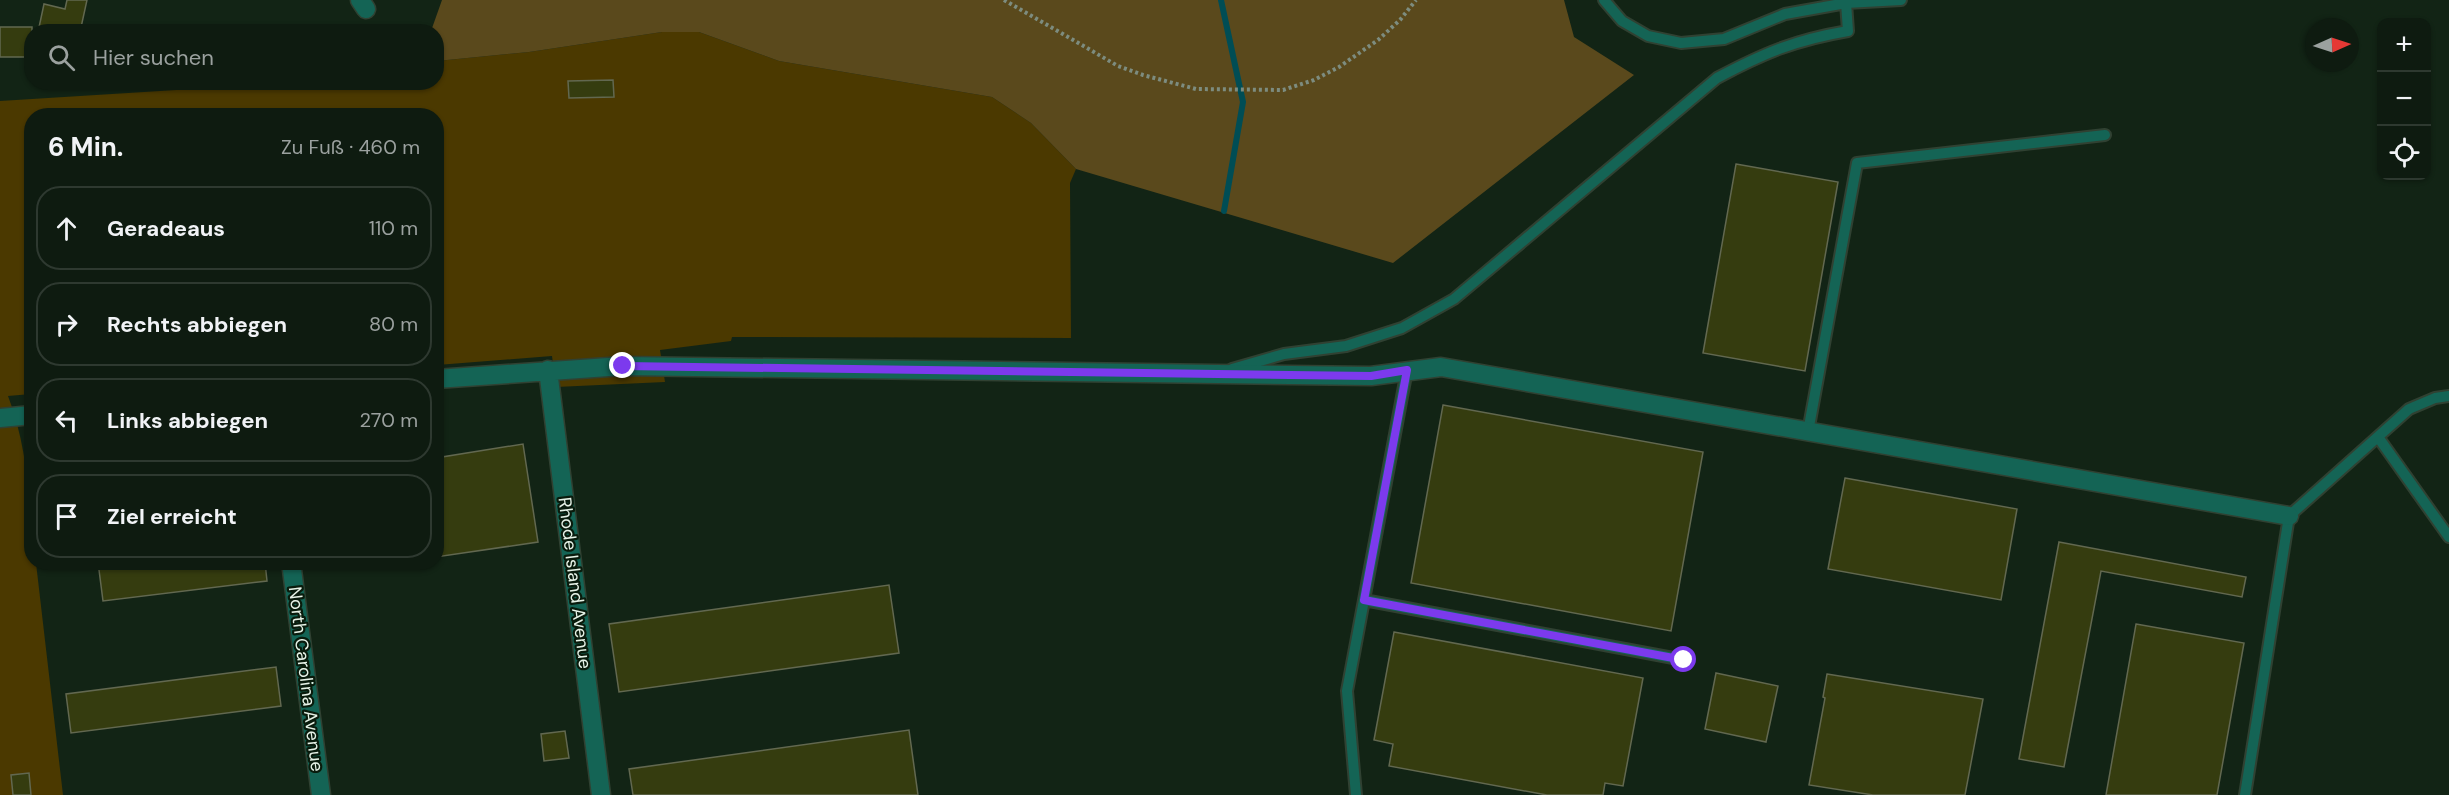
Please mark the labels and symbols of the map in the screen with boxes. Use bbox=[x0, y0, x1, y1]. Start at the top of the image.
north arrow bbox=[2305, 18, 2359, 72]
route end bbox=[609, 352, 635, 378]
street label: Rhode Island Avenue bbox=[553, 496, 597, 670]
street label: North Carolina Avenue bbox=[283, 585, 329, 773]
route start bbox=[1670, 646, 1696, 672]

